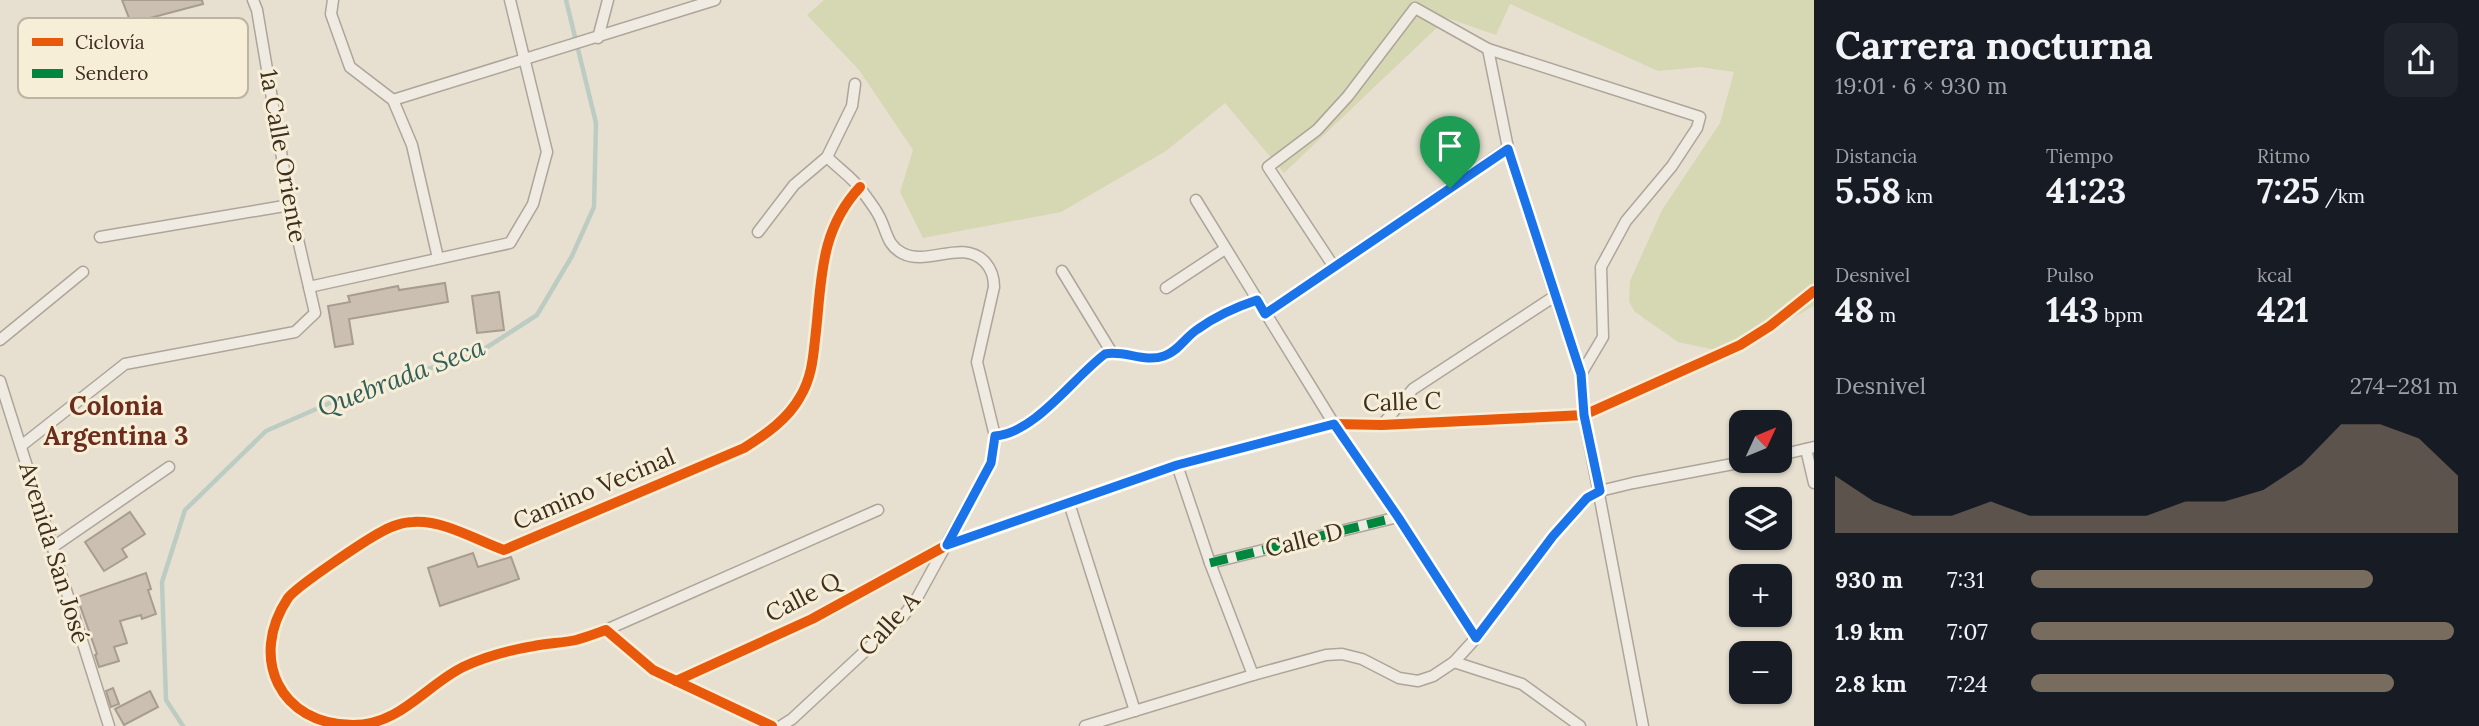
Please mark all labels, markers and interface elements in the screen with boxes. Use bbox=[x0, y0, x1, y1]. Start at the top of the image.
legend bbox=[18, 18, 248, 98]
text: Carrera nocturna bbox=[1835, 21, 2153, 69]
button: share bbox=[2384, 23, 2458, 97]
text: Ciclovía bbox=[75, 30, 145, 54]
text: Sendero bbox=[75, 61, 148, 85]
street label: 1a Calle Oriente bbox=[253, 67, 314, 245]
text: 19:01 · 6 × 930 m bbox=[1835, 71, 2008, 100]
pin bbox=[1420, 116, 1480, 188]
icon: arrive bbox=[1431, 127, 1469, 165]
text: Distancia bbox=[1835, 144, 1917, 168]
text: Tiempo bbox=[2046, 144, 2113, 168]
text: Ritmo bbox=[2257, 144, 2310, 168]
text: 5.58 bbox=[1835, 168, 1901, 213]
text: 41:23 bbox=[2046, 168, 2126, 213]
text: 7:25 bbox=[2257, 168, 2320, 213]
text: km bbox=[1901, 184, 1933, 208]
text: /km bbox=[2320, 184, 2365, 208]
text: Desnivel bbox=[1835, 263, 1910, 287]
text: Pulso bbox=[2046, 263, 2094, 287]
text: kcal bbox=[2257, 263, 2292, 287]
text: 48 bbox=[1835, 287, 1874, 332]
text: 143 bbox=[2046, 287, 2099, 332]
text: 421 bbox=[2257, 287, 2309, 332]
text: m bbox=[1874, 303, 1896, 327]
text: bpm bbox=[2099, 303, 2143, 327]
water label: Quebrada Seca bbox=[313, 329, 490, 424]
text: Desnivel bbox=[1835, 371, 1926, 400]
text: 274–281 m bbox=[2350, 371, 2458, 400]
street label: Calle C bbox=[1362, 385, 1442, 418]
district label: Colonia Argentina 3 bbox=[43, 389, 189, 452]
north arrow bbox=[1729, 410, 1792, 472]
map controls bbox=[1729, 410, 1792, 704]
street label: Camino Vecinal bbox=[508, 440, 679, 537]
street label: Avenida San José bbox=[12, 458, 97, 647]
button: layers bbox=[1729, 487, 1792, 550]
street label: Calle D bbox=[1262, 515, 1346, 564]
street label: Calle Q bbox=[760, 564, 846, 629]
button: + bbox=[1729, 564, 1792, 627]
text: 930 m bbox=[1835, 565, 1903, 594]
text: 7:31 bbox=[1947, 565, 1985, 594]
street label: Calle A bbox=[851, 584, 927, 662]
text: 1.9 km bbox=[1835, 617, 1904, 646]
text: 7:07 bbox=[1947, 617, 1988, 646]
button: − bbox=[1729, 641, 1792, 704]
text: 2.8 km bbox=[1835, 669, 1907, 698]
text: 7:24 bbox=[1947, 669, 1988, 698]

